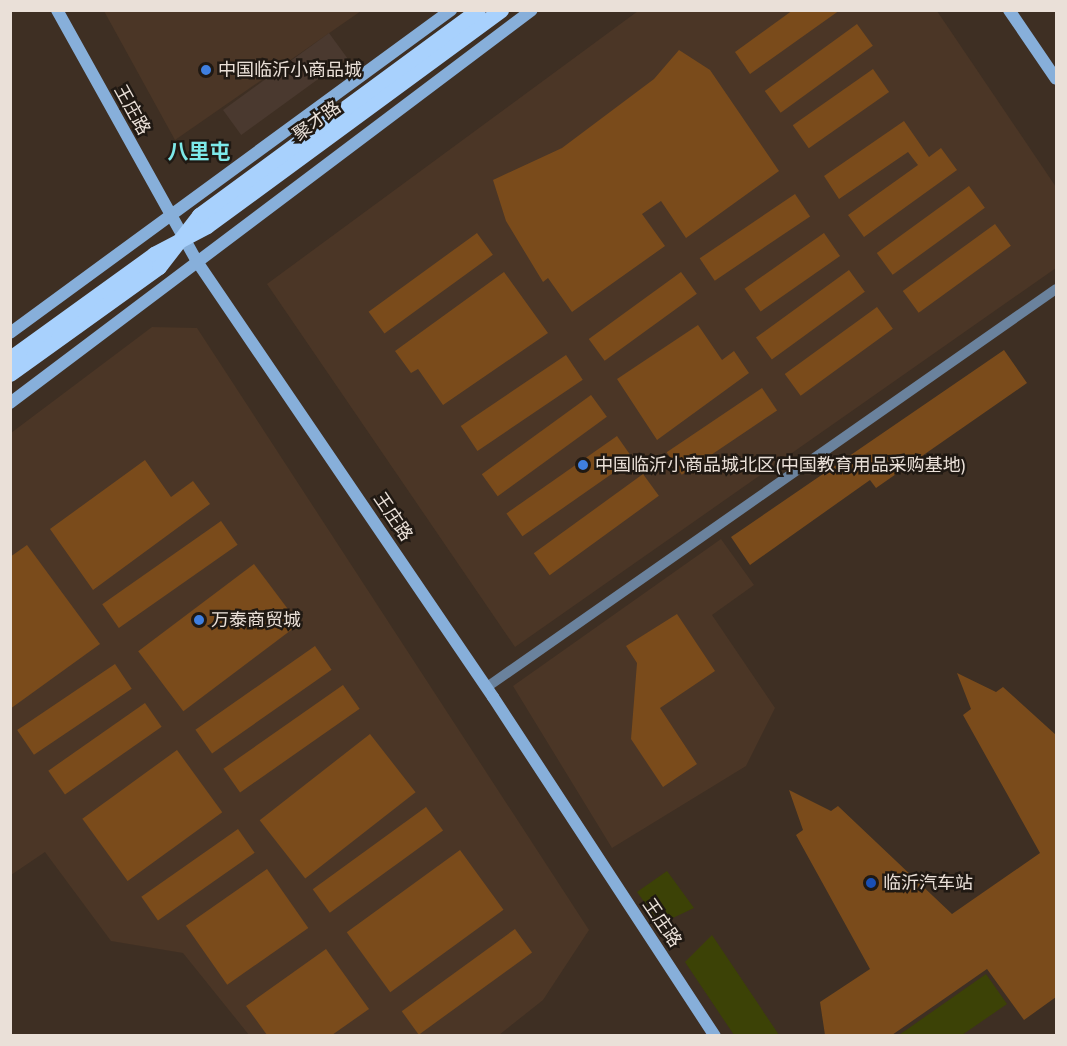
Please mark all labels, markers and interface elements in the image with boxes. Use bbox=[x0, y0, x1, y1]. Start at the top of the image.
place label: 中国临沂小商品城 bbox=[218, 59, 362, 81]
marker: 中国临沂小商品城 bbox=[199, 63, 213, 77]
street label: 王庄路 bbox=[109, 81, 155, 139]
street label: 聚才路 bbox=[289, 96, 345, 146]
district label: 八里屯 bbox=[168, 138, 230, 164]
place label: 中国临沂小商品城北区(中国教育用品采购基地) bbox=[595, 454, 966, 476]
marker: 中国临沂小商品城北区(中国教育用品采购基地) bbox=[576, 458, 590, 472]
street label: 王庄路 bbox=[369, 489, 417, 545]
place label: 万泰商贸城 bbox=[211, 609, 301, 631]
marker: 万泰商贸城 bbox=[192, 613, 206, 627]
place label: 临沂汽车站 bbox=[883, 872, 973, 894]
marker: 临沂汽车站 bbox=[864, 876, 878, 890]
street label: 王庄路 bbox=[638, 895, 686, 951]

